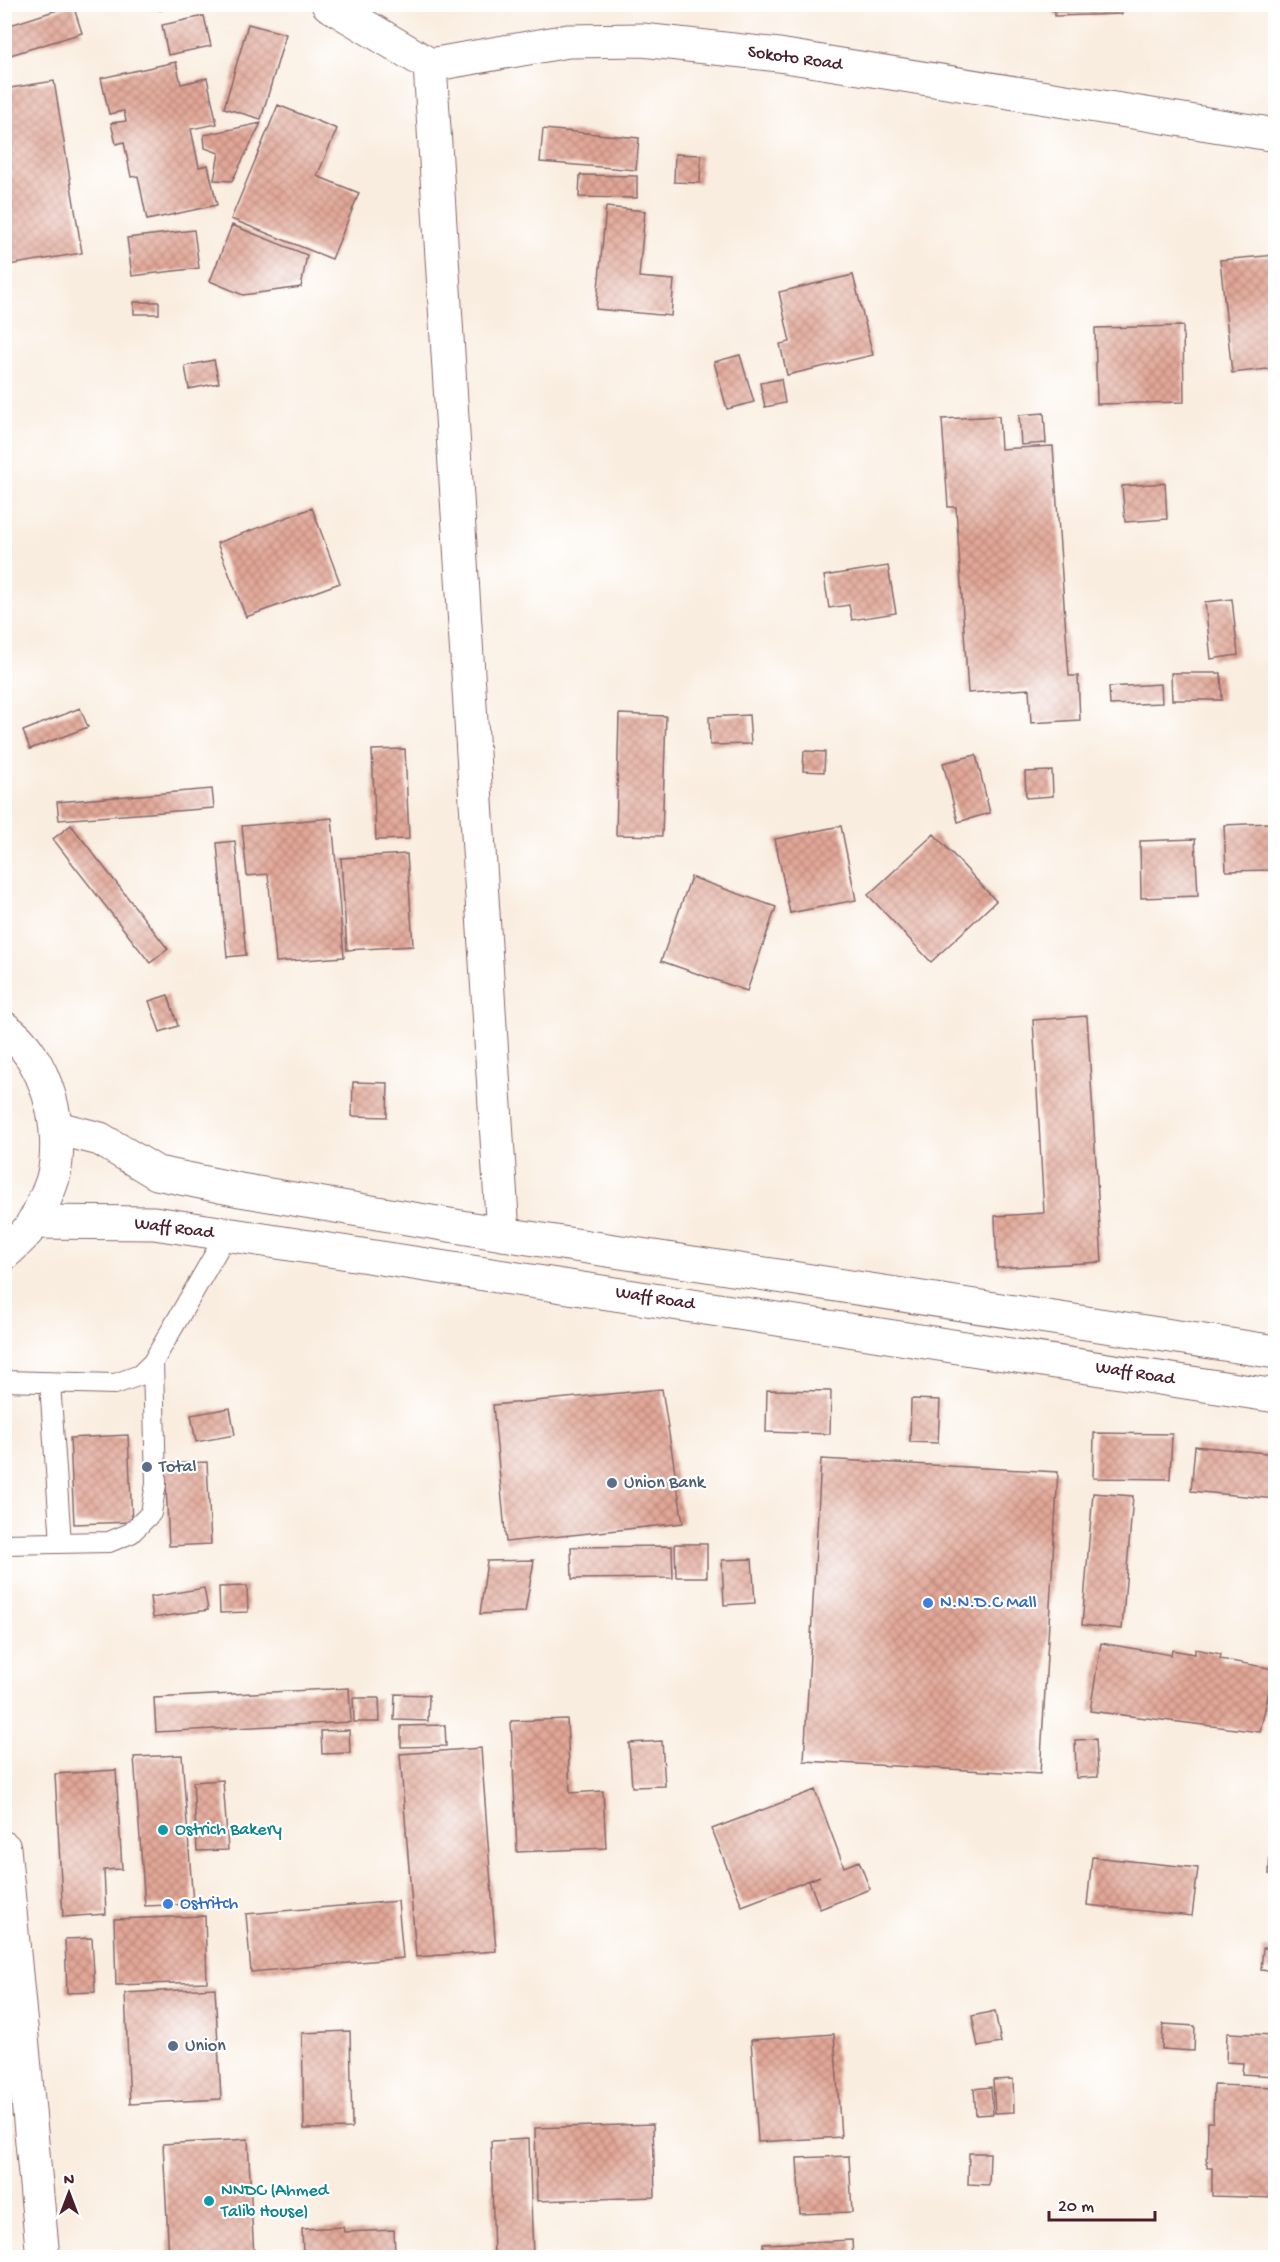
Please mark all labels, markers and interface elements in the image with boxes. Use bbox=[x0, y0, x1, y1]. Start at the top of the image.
street label: Sokoto Road bbox=[746, 42, 845, 76]
street label: Waff Road bbox=[133, 1214, 216, 1244]
street label: Waff Road bbox=[614, 1282, 698, 1316]
street label: Waff Road bbox=[1094, 1357, 1178, 1391]
place label: Total bbox=[158, 1457, 197, 1478]
marker: Total bbox=[140, 1460, 154, 1474]
place label: Union Bank bbox=[624, 1473, 707, 1494]
marker: Union Bank bbox=[605, 1476, 619, 1490]
place label: N.N.D.C Mall bbox=[940, 1593, 1037, 1614]
marker: N.N.D.C Mall bbox=[921, 1596, 935, 1610]
place label: Ostrich Bakery bbox=[175, 1820, 282, 1841]
marker: Ostrich Bakery bbox=[156, 1823, 170, 1837]
place label: Ostritch bbox=[180, 1894, 239, 1915]
marker: Ostritch bbox=[161, 1897, 175, 1911]
place label: Union bbox=[185, 2036, 226, 2057]
marker: Union bbox=[166, 2039, 180, 2053]
north arrow bbox=[39, 2163, 99, 2223]
text: N bbox=[64, 2172, 75, 2191]
place label: NNDC (Ahmed Talib House) bbox=[220, 2181, 330, 2223]
scale bar bbox=[1049, 2184, 1156, 2222]
marker: NNDC (Ahmed Talib House) bbox=[202, 2194, 216, 2208]
text: 20 m bbox=[1058, 2197, 1094, 2218]

